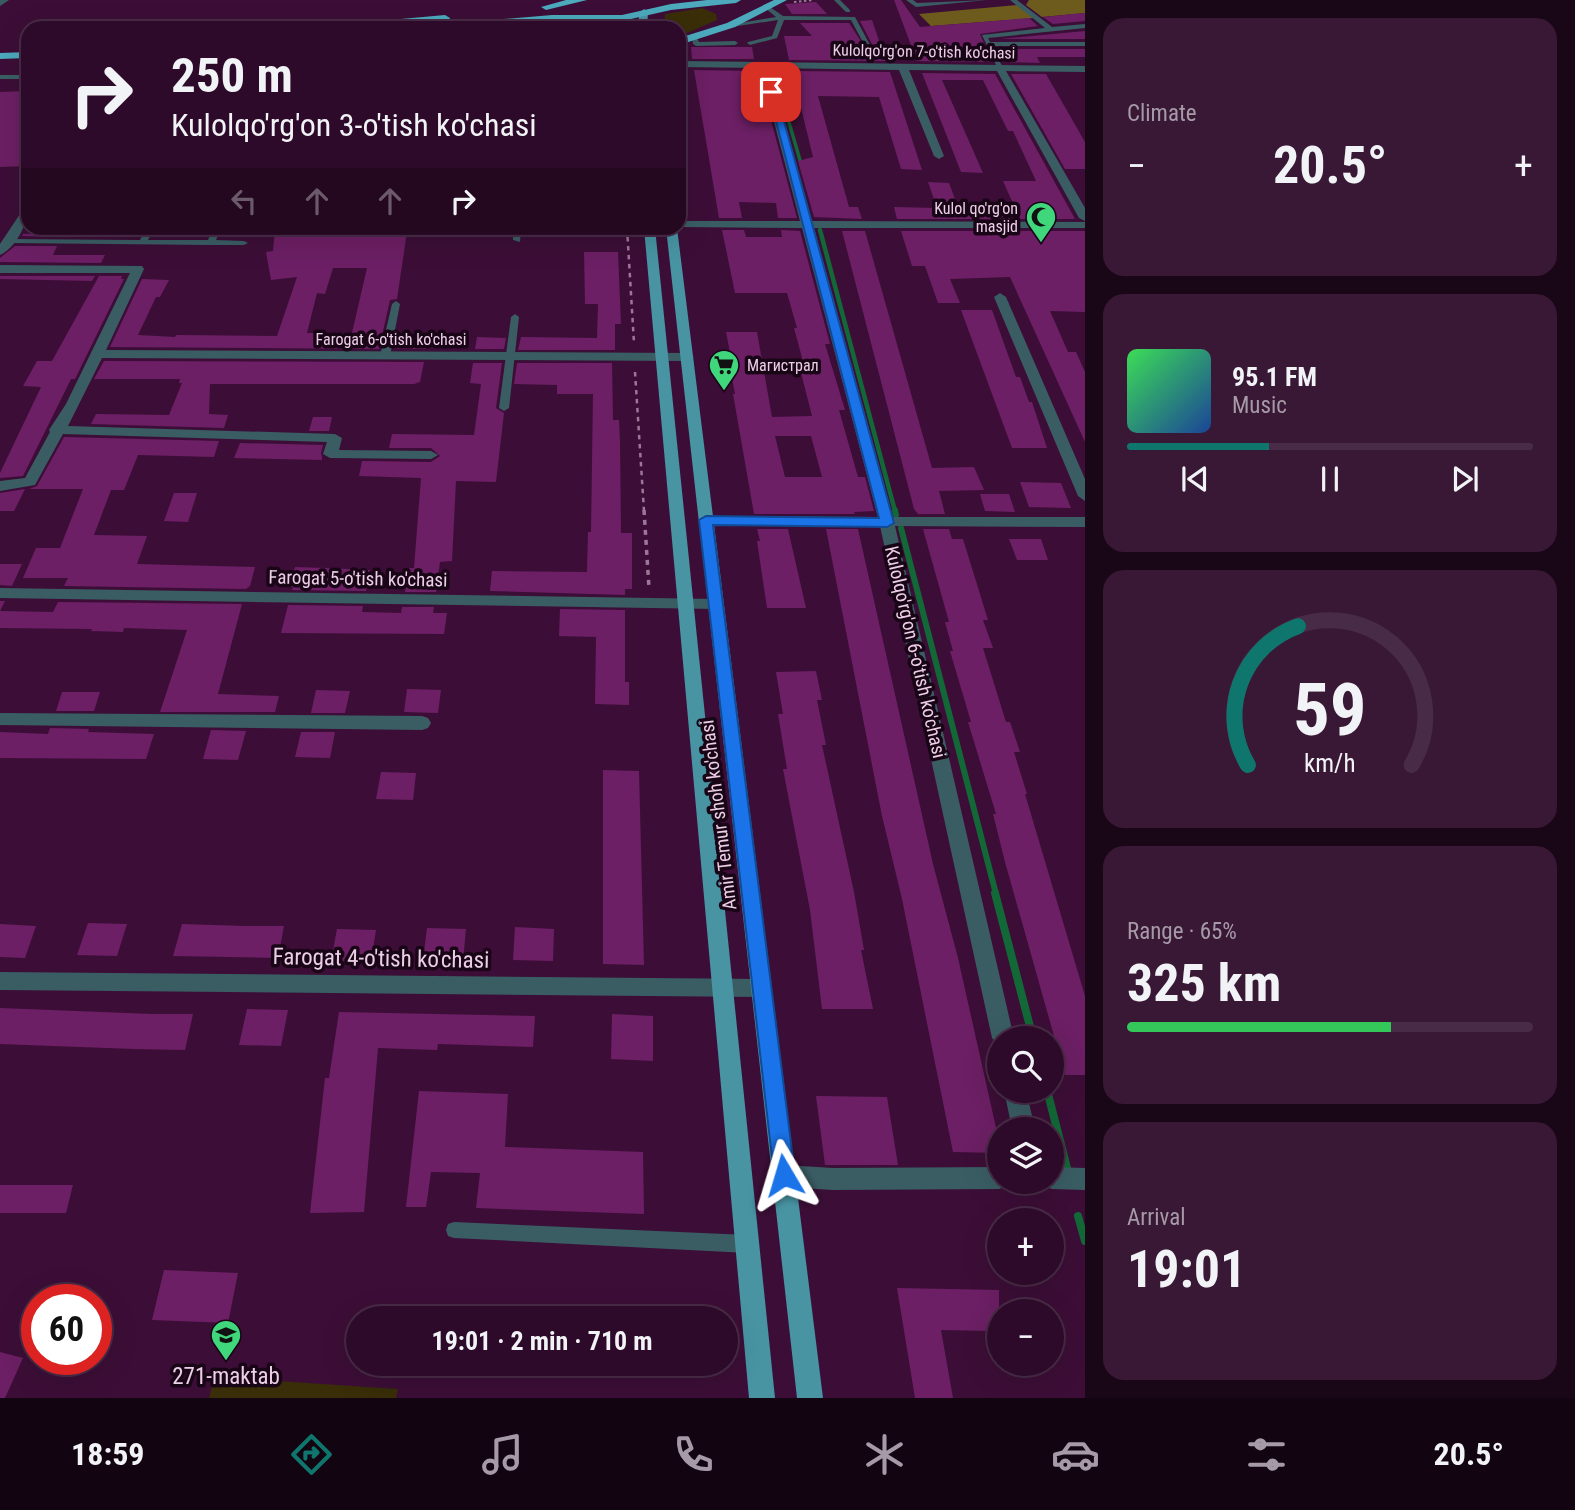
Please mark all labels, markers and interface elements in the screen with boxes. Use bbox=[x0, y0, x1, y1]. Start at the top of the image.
street label: Kulolqo'rg'on 7-o'tish ko'chasi bbox=[832, 40, 1016, 63]
text: 250 m bbox=[171, 47, 293, 104]
icon: right bbox=[56, 49, 147, 140]
pin bbox=[741, 62, 801, 122]
icon: arrive bbox=[752, 73, 790, 111]
text: Climate bbox=[1127, 100, 1197, 127]
text: Kulolqo'rg'on 3-o'tish ko'chasi bbox=[171, 106, 537, 144]
text: 20.5° bbox=[1273, 135, 1387, 196]
text: − bbox=[1127, 144, 1146, 188]
text: + bbox=[1514, 144, 1533, 188]
icon: left bbox=[225, 182, 263, 220]
icon: ahead bbox=[298, 182, 336, 220]
icon: ahead bbox=[371, 182, 409, 220]
icon: right bbox=[444, 182, 482, 220]
place label: Kulol qo'rg'on masjid bbox=[934, 199, 1018, 236]
mosque icon: Kulol qo'rg'on masjid bbox=[1024, 200, 1058, 244]
street label: Farogat 6-o'tish ko'chasi bbox=[316, 330, 466, 349]
supermarket icon: Магистрал bbox=[707, 348, 741, 392]
place label: Магистрал bbox=[747, 356, 819, 375]
text: 95.1 FM bbox=[1232, 362, 1317, 392]
text: Music bbox=[1232, 392, 1287, 419]
icon: previous bbox=[1176, 460, 1214, 498]
icon: pause bbox=[1311, 460, 1349, 498]
icon: next bbox=[1446, 460, 1484, 498]
street label: Kulolqo'rg'on 6-o'tish ko'chasi bbox=[880, 544, 951, 760]
street label: Farogat 5-o'tish ko'chasi bbox=[268, 565, 448, 592]
text: 59 bbox=[1293, 667, 1367, 753]
street label: Amir Temur shoh ko'chasi bbox=[695, 718, 742, 911]
text: km/h bbox=[1304, 749, 1356, 778]
text: Range · 65% bbox=[1127, 918, 1237, 945]
street label: Farogat 4-o'tish ko'chasi bbox=[272, 943, 490, 974]
text: 325 km bbox=[1127, 953, 1281, 1014]
map controls bbox=[987, 1026, 1064, 1376]
button: search bbox=[987, 1026, 1064, 1103]
button: layers bbox=[987, 1117, 1064, 1194]
position arrow bbox=[747, 1138, 821, 1212]
text: Arrival bbox=[1127, 1204, 1186, 1231]
button: + bbox=[987, 1208, 1064, 1285]
text: 19:01 bbox=[1127, 1239, 1246, 1300]
speed limit sign: 60 bbox=[21, 1284, 112, 1375]
button: − bbox=[987, 1299, 1064, 1376]
school or university icon: 271-maktab bbox=[209, 1318, 243, 1362]
text: 19:01 · 2 min · 710 m bbox=[432, 1326, 652, 1356]
place label: 271-maktab bbox=[172, 1363, 280, 1390]
icon: directions bbox=[287, 1430, 336, 1479]
icon: music bbox=[478, 1430, 527, 1479]
icon: phone bbox=[669, 1430, 718, 1479]
icon: climate bbox=[860, 1430, 909, 1479]
icon: car bbox=[1051, 1430, 1100, 1479]
icon: filters bbox=[1242, 1430, 1291, 1479]
text: 18:59 bbox=[71, 1435, 145, 1473]
text: 20.5° bbox=[1434, 1435, 1504, 1473]

